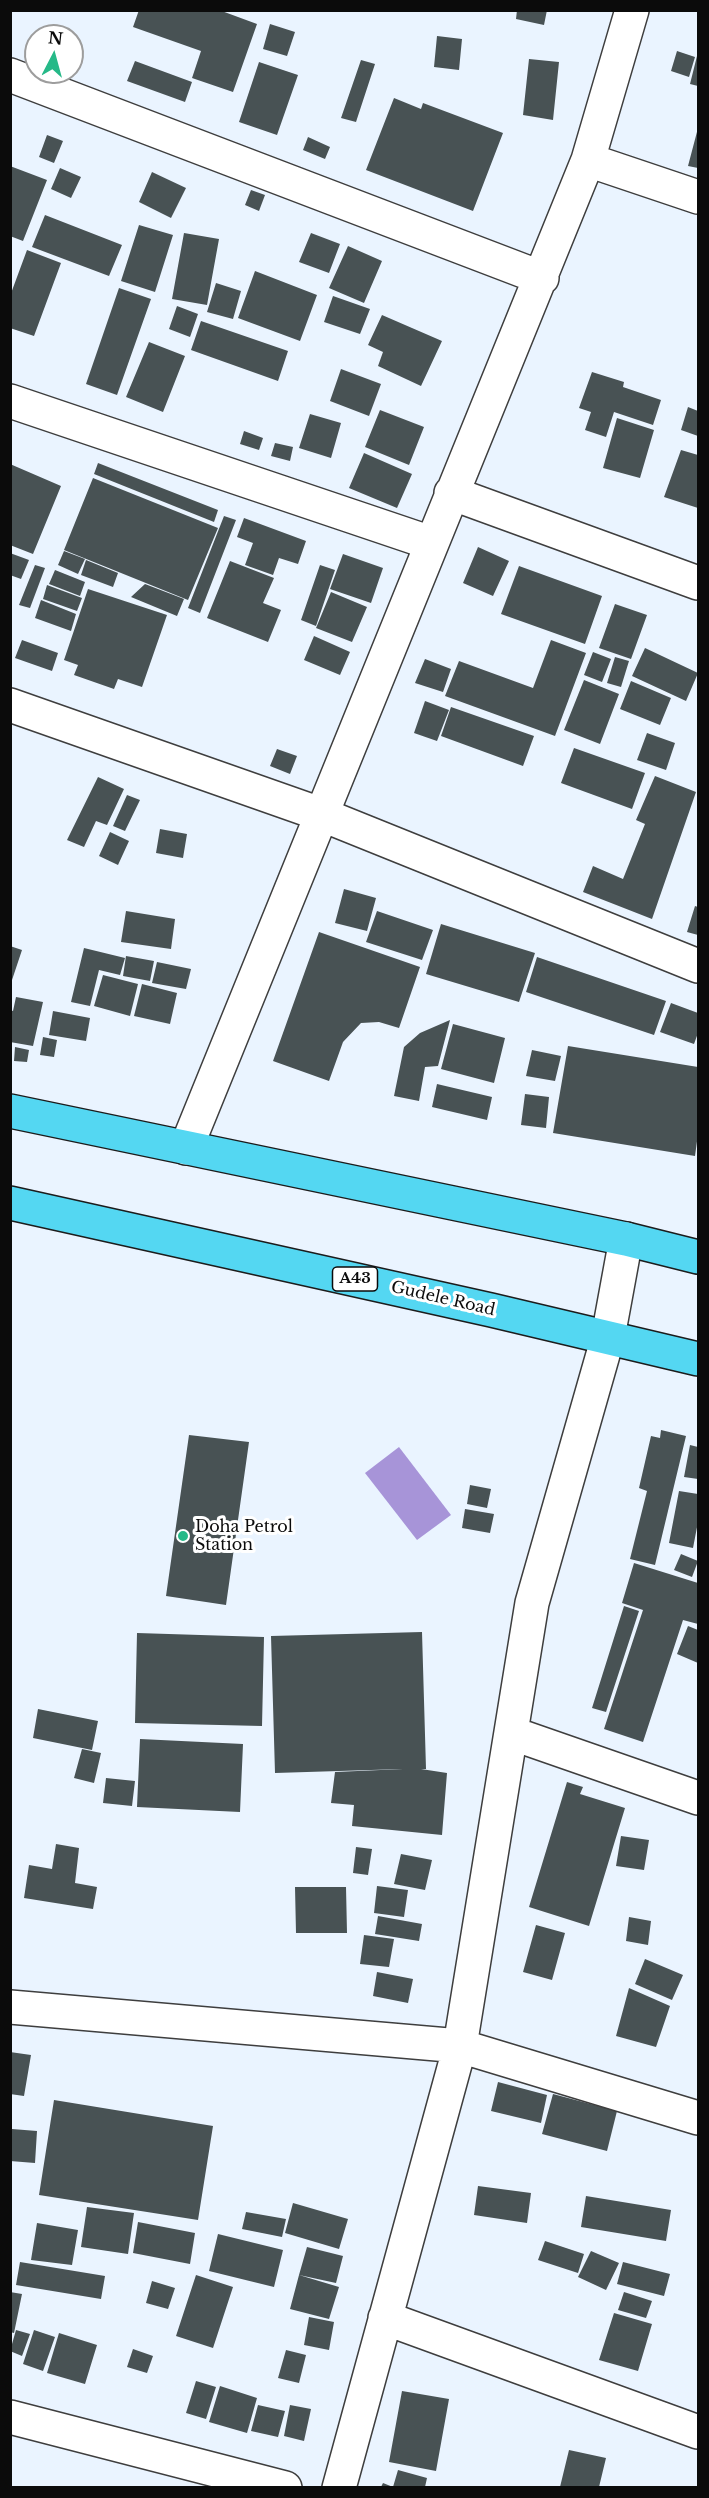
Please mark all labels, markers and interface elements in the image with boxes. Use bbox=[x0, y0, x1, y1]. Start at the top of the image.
north arrow bbox=[24, 24, 84, 84]
text: N bbox=[47, 27, 64, 49]
road number: A43 bbox=[332, 1267, 378, 1291]
street label: Gudele Road bbox=[389, 1278, 497, 1320]
place label: Doha Petrol Station bbox=[195, 1517, 293, 1555]
marker: Doha Petrol Station bbox=[176, 1529, 190, 1543]

